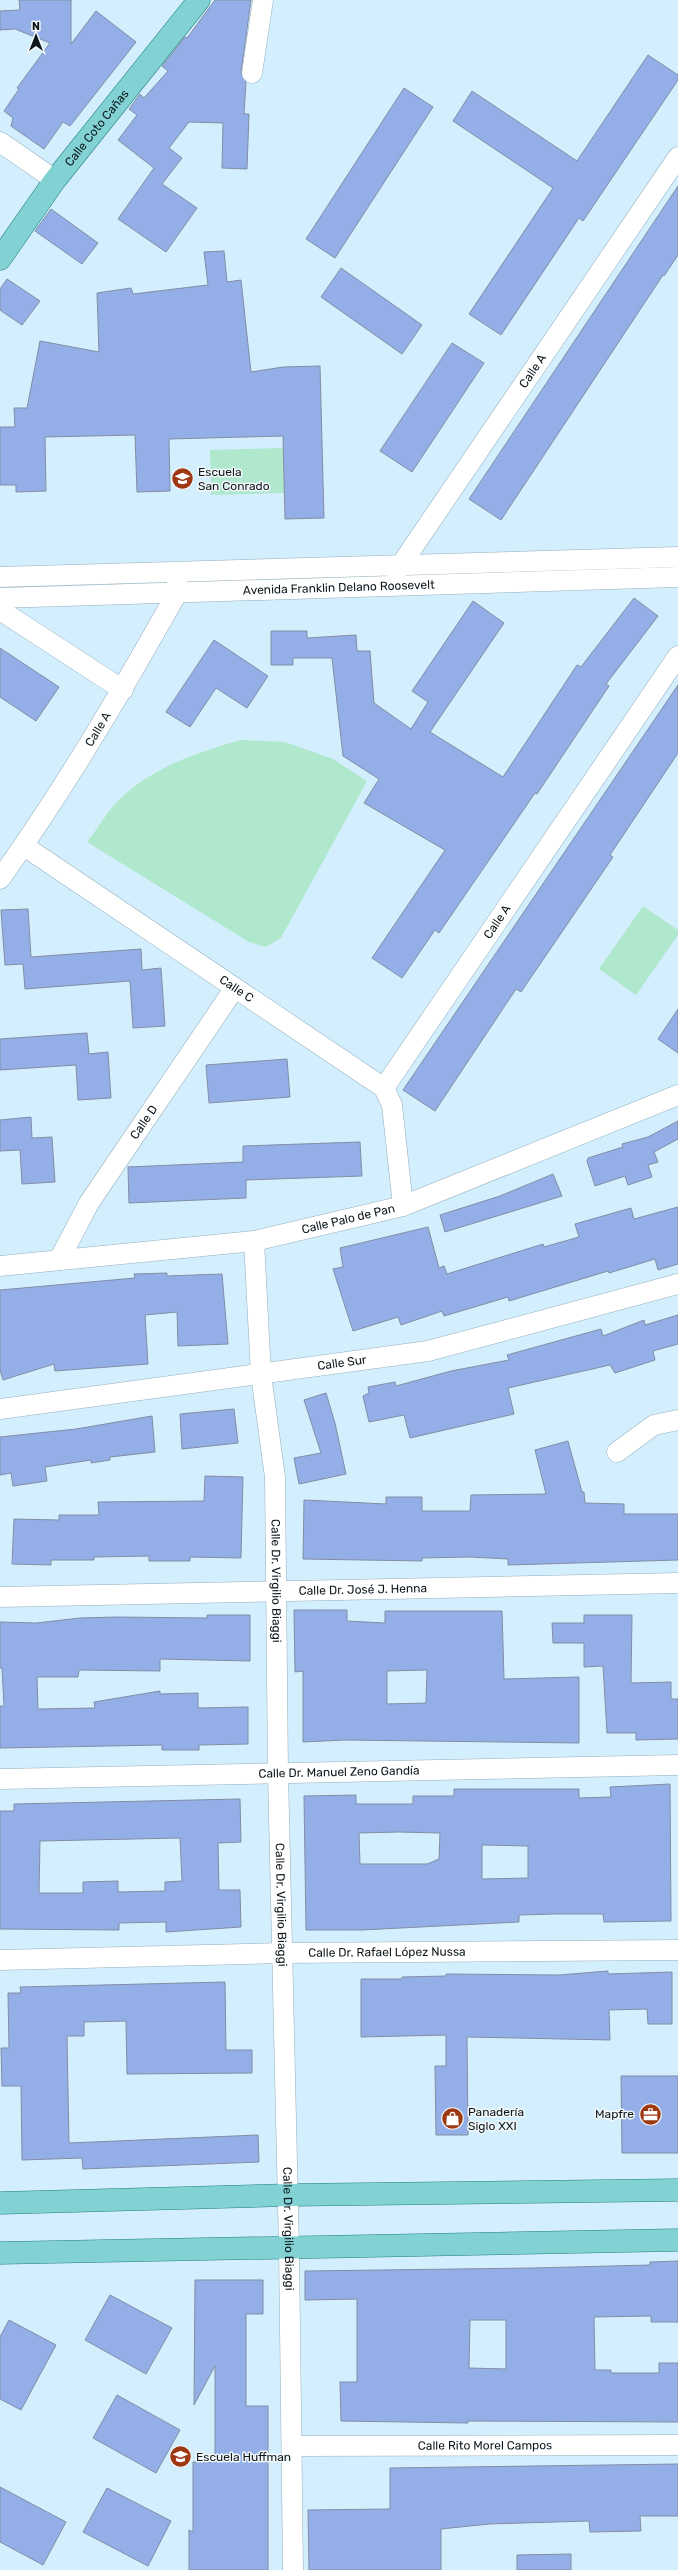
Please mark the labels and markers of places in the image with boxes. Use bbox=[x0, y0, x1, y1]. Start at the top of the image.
place label: Escuela San Conrado bbox=[198, 465, 270, 493]
school or university icon: Escuela San Conrado bbox=[169, 466, 195, 492]
office icon: Mapfre bbox=[637, 2101, 663, 2127]
place label: Panadería Siglo XXI bbox=[468, 2105, 524, 2133]
shop icon: Panadería Siglo XXI bbox=[439, 2106, 465, 2132]
place label: Mapfre bbox=[595, 2107, 634, 2121]
school or university icon: Escuela Huffman bbox=[167, 2444, 193, 2470]
place label: Escuela Huffman bbox=[196, 2450, 291, 2464]

